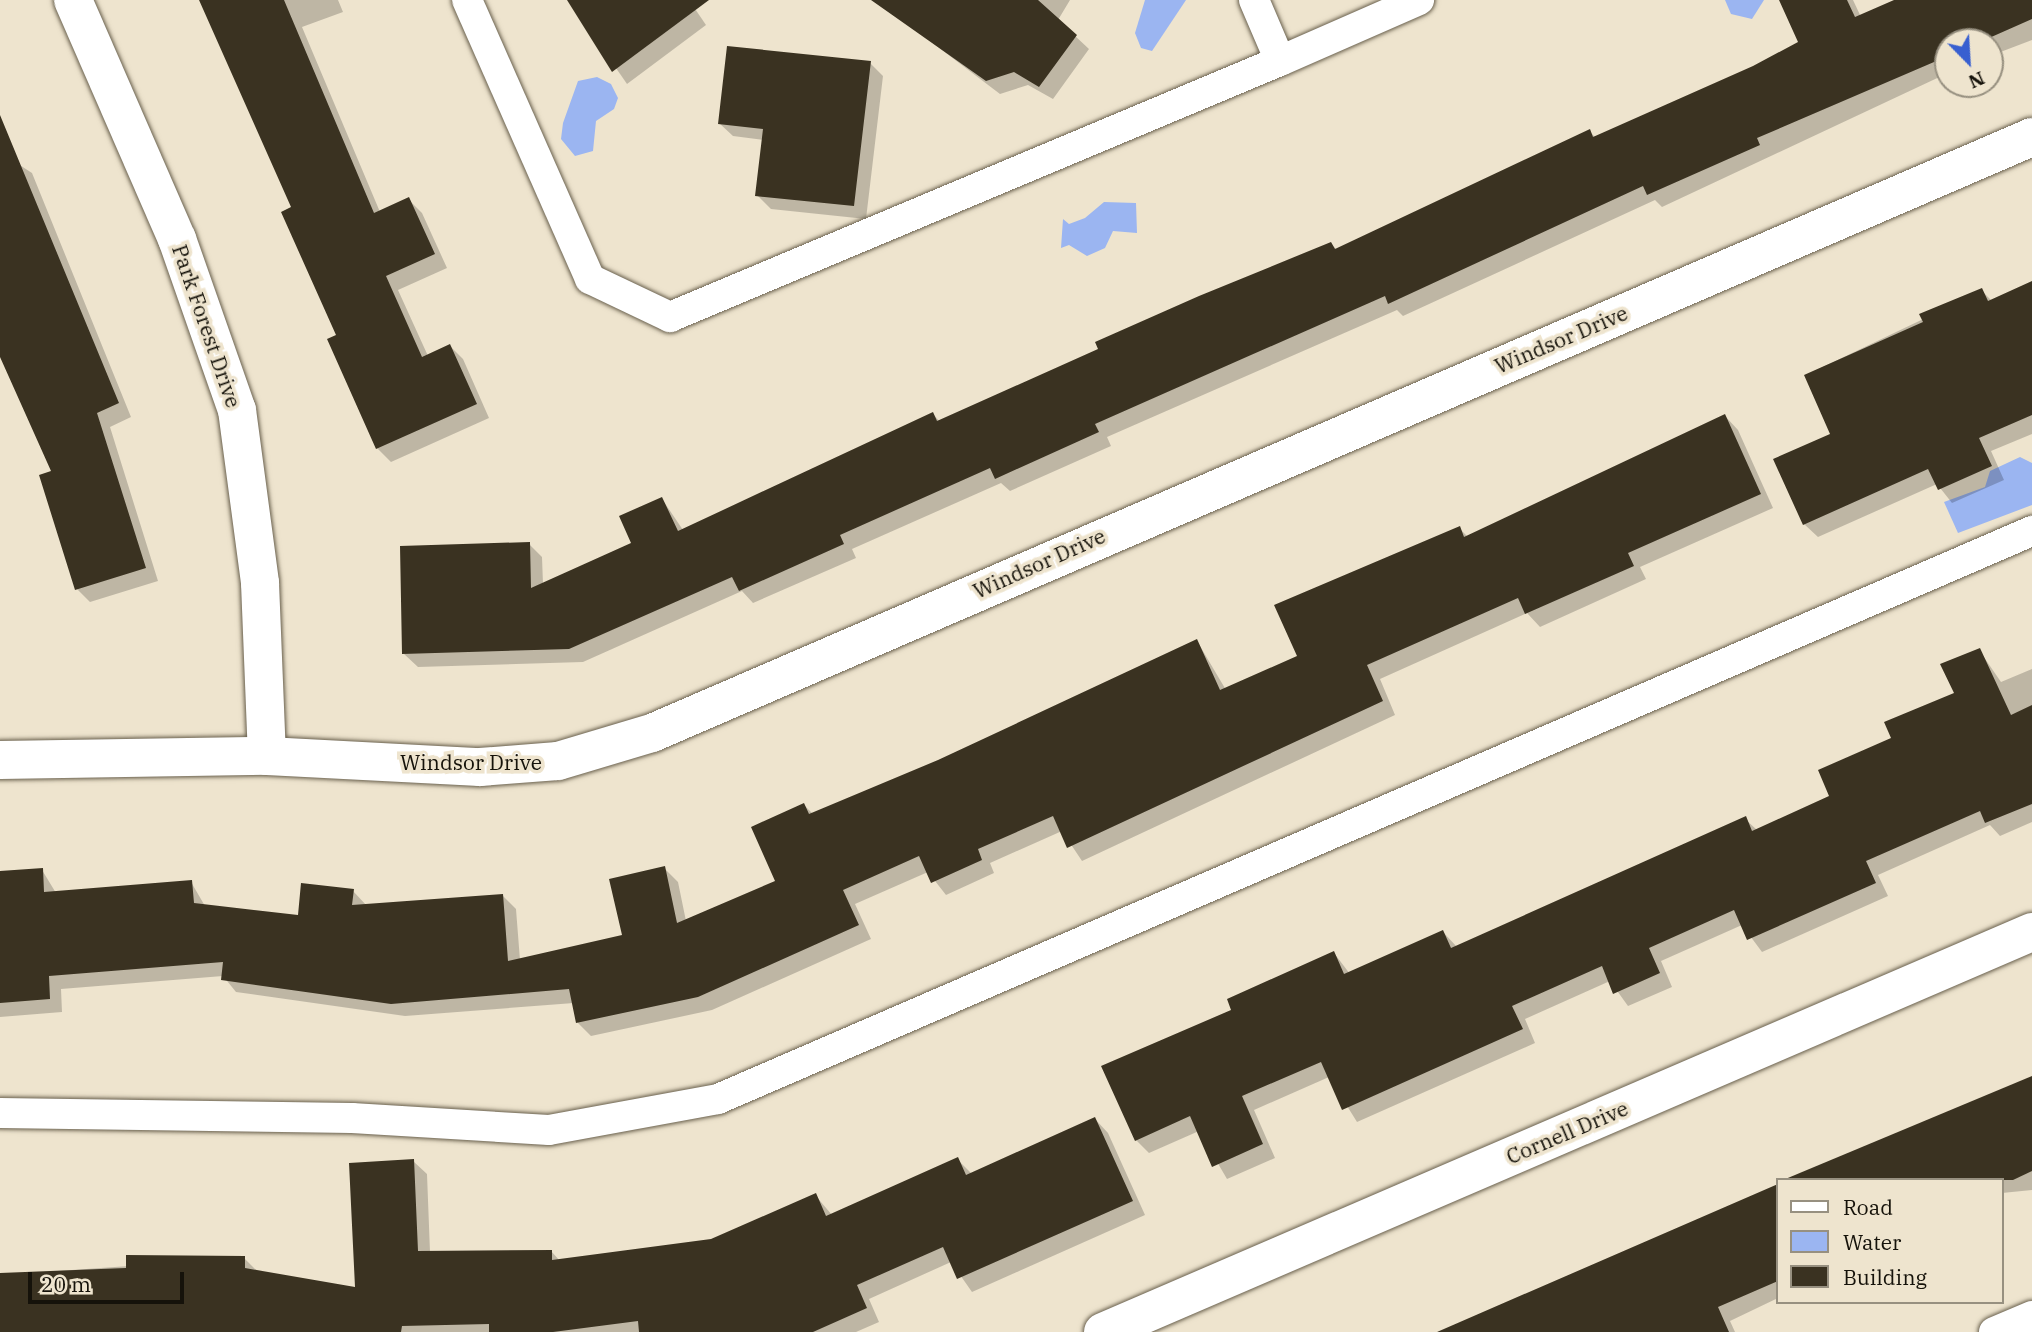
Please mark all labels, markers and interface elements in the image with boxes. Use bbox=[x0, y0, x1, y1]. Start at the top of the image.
north arrow bbox=[1934, 28, 2004, 98]
text: N bbox=[1965, 66, 1988, 94]
street label: Park Forest Drive bbox=[167, 241, 247, 411]
street label: Windsor Drive bbox=[1491, 300, 1631, 378]
street label: Windsor Drive bbox=[969, 523, 1109, 603]
street label: Windsor Drive bbox=[400, 749, 542, 775]
street label: Cornell Drive bbox=[1502, 1095, 1632, 1169]
legend bbox=[1776, 1178, 2004, 1304]
text: Road bbox=[1843, 1193, 1893, 1221]
text: Water bbox=[1843, 1228, 1901, 1256]
scale bar bbox=[32, 1258, 187, 1302]
text: Building bbox=[1843, 1263, 1927, 1291]
text: 20 m bbox=[41, 1270, 91, 1298]

